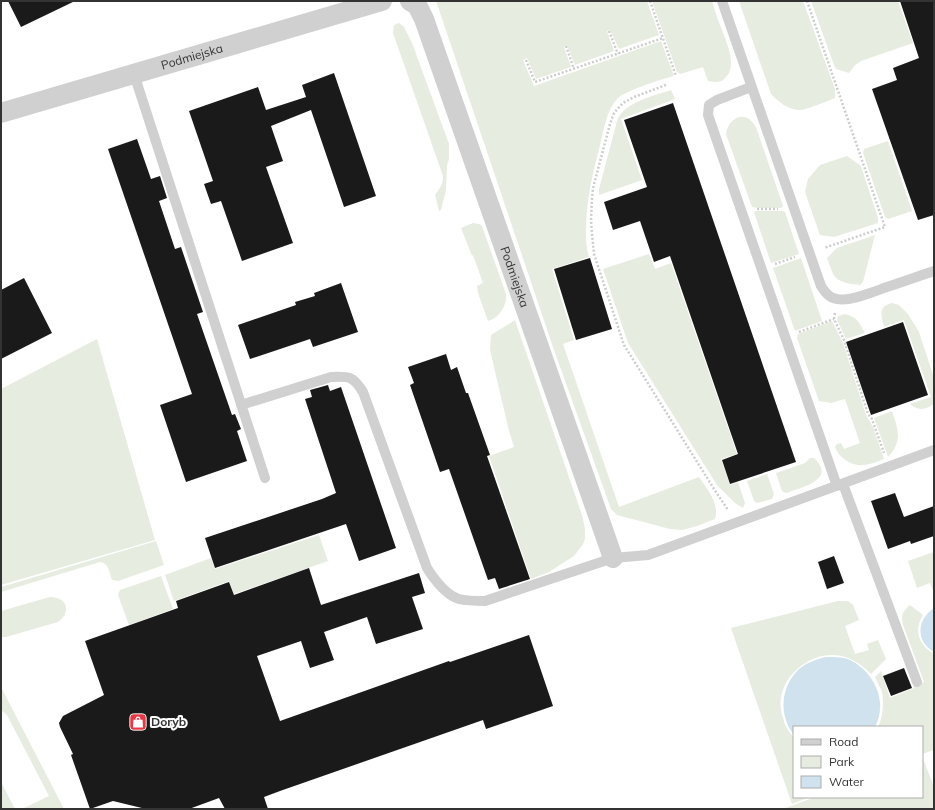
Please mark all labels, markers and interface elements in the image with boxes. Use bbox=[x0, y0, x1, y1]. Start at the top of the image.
street label: Podmiejska bbox=[159, 40, 224, 73]
street label: Podmiejska bbox=[497, 244, 533, 309]
shop icon: Doryb bbox=[128, 712, 148, 732]
place label: Doryb bbox=[151, 714, 186, 729]
legend bbox=[793, 726, 923, 798]
text: Road bbox=[829, 734, 858, 749]
text: Park bbox=[829, 754, 855, 769]
text: Water bbox=[829, 774, 865, 789]

